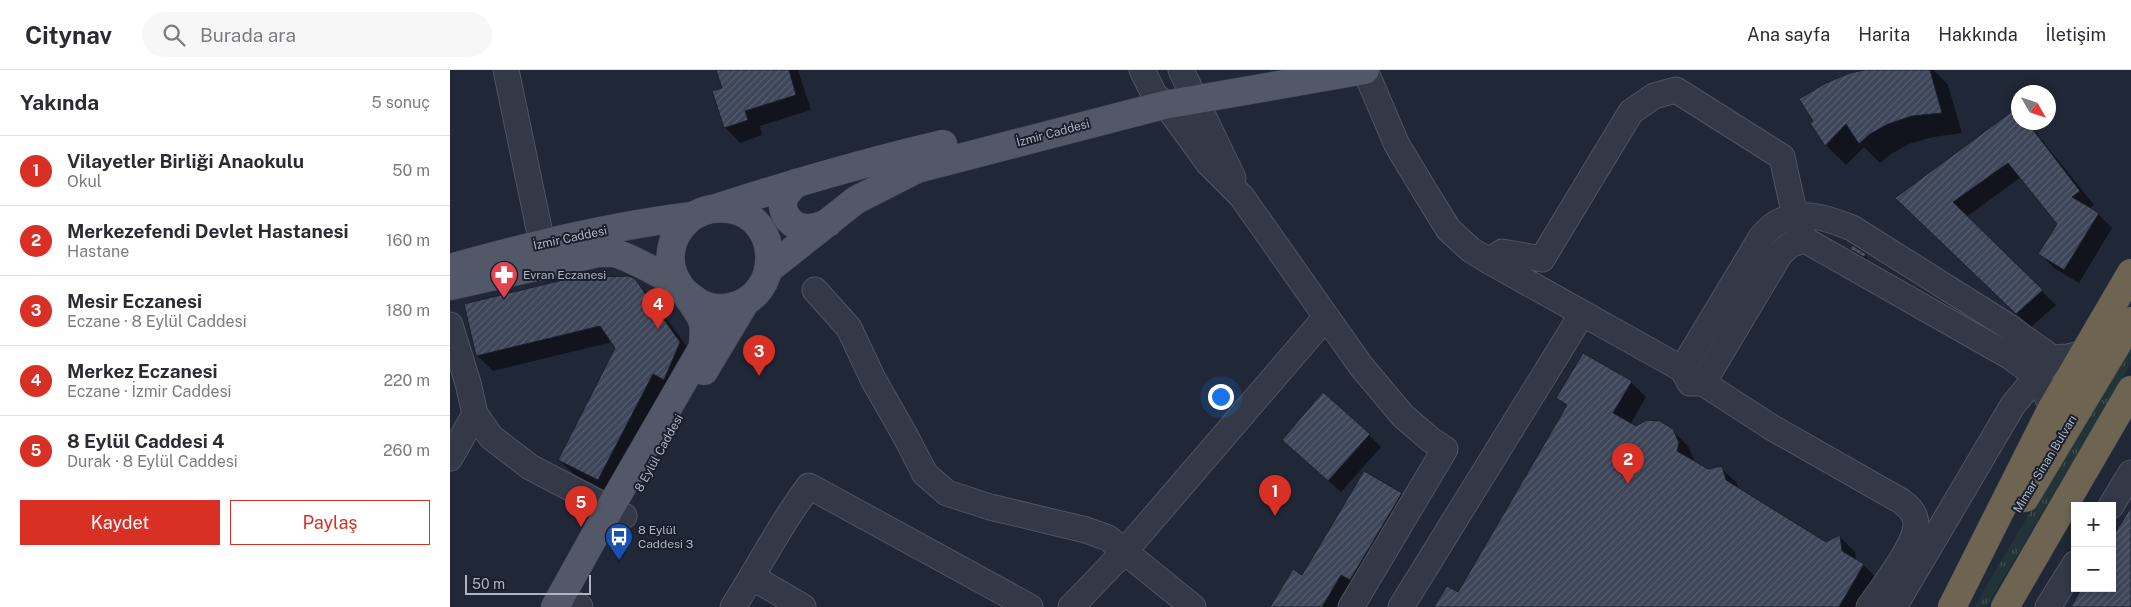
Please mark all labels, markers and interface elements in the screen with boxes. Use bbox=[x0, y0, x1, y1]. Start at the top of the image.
search box bbox=[142, 12, 492, 57]
text: Citynav bbox=[25, 21, 112, 49]
icon: search bbox=[160, 21, 188, 49]
text: Burada ara bbox=[200, 24, 296, 46]
text: Ana sayfa bbox=[1747, 24, 1830, 45]
text: Harita bbox=[1858, 24, 1910, 45]
text: Hakkında bbox=[1938, 24, 2018, 45]
text: İletişim bbox=[2046, 24, 2106, 45]
north arrow bbox=[2011, 85, 2056, 130]
text: Yakında bbox=[20, 90, 99, 115]
text: 5 sonuç bbox=[372, 93, 430, 112]
street label: İzmir Caddesi bbox=[1015, 117, 1091, 149]
text: Vilayetler Birliği Anaokulu bbox=[67, 150, 304, 172]
text: 1 bbox=[33, 161, 39, 180]
text: 50 m bbox=[392, 161, 430, 180]
text: Okul bbox=[67, 172, 102, 191]
text: Merkezefendi Devlet Hastanesi bbox=[67, 220, 349, 242]
street label: İzmir Caddesi bbox=[532, 223, 608, 253]
text: 2 bbox=[31, 231, 41, 250]
text: 160 m bbox=[386, 231, 430, 250]
text: Hastane bbox=[67, 242, 129, 261]
pharmacy icon: Evran Eczanesi bbox=[489, 260, 519, 299]
place label: Evran Eczanesi bbox=[523, 268, 606, 282]
pin: 4 bbox=[642, 288, 674, 329]
text: Mesir Eczanesi bbox=[67, 290, 202, 312]
text: 3 bbox=[31, 301, 41, 320]
text: 180 m bbox=[386, 301, 430, 320]
text: Eczane · 8 Eylül Caddesi bbox=[67, 312, 247, 331]
pin: 3 bbox=[743, 335, 775, 376]
text: Merkez Eczanesi bbox=[67, 360, 218, 382]
text: 4 bbox=[31, 371, 41, 390]
text: 220 m bbox=[383, 371, 430, 390]
text: Eczane · İzmir Caddesi bbox=[67, 382, 231, 401]
your location bbox=[1208, 384, 1234, 410]
street label: 8 Eylül Caddesi bbox=[632, 412, 686, 494]
street label: Mimar Sinan Bulvarı bbox=[2010, 413, 2080, 515]
text: 8 Eylül Caddesi 4 bbox=[67, 430, 224, 452]
text: 5 bbox=[31, 441, 41, 460]
text: 260 m bbox=[383, 441, 430, 460]
pin: 2 bbox=[1612, 443, 1644, 484]
text: Durak · 8 Eylül Caddesi bbox=[67, 452, 238, 471]
pin: 1 bbox=[1259, 475, 1291, 516]
pin: 5 bbox=[565, 486, 597, 527]
button: Kaydet bbox=[20, 500, 220, 545]
button: Paylaş bbox=[230, 500, 430, 545]
map controls bbox=[2071, 502, 2116, 592]
button: + bbox=[2071, 502, 2116, 547]
bus stop icon: 8 Eylül Caddesi 3 bbox=[604, 522, 634, 561]
place label: 8 Eylül Caddesi 3 bbox=[638, 523, 693, 551]
button: − bbox=[2071, 547, 2116, 592]
scale bar bbox=[465, 572, 591, 595]
text: 50 m bbox=[472, 576, 505, 592]

